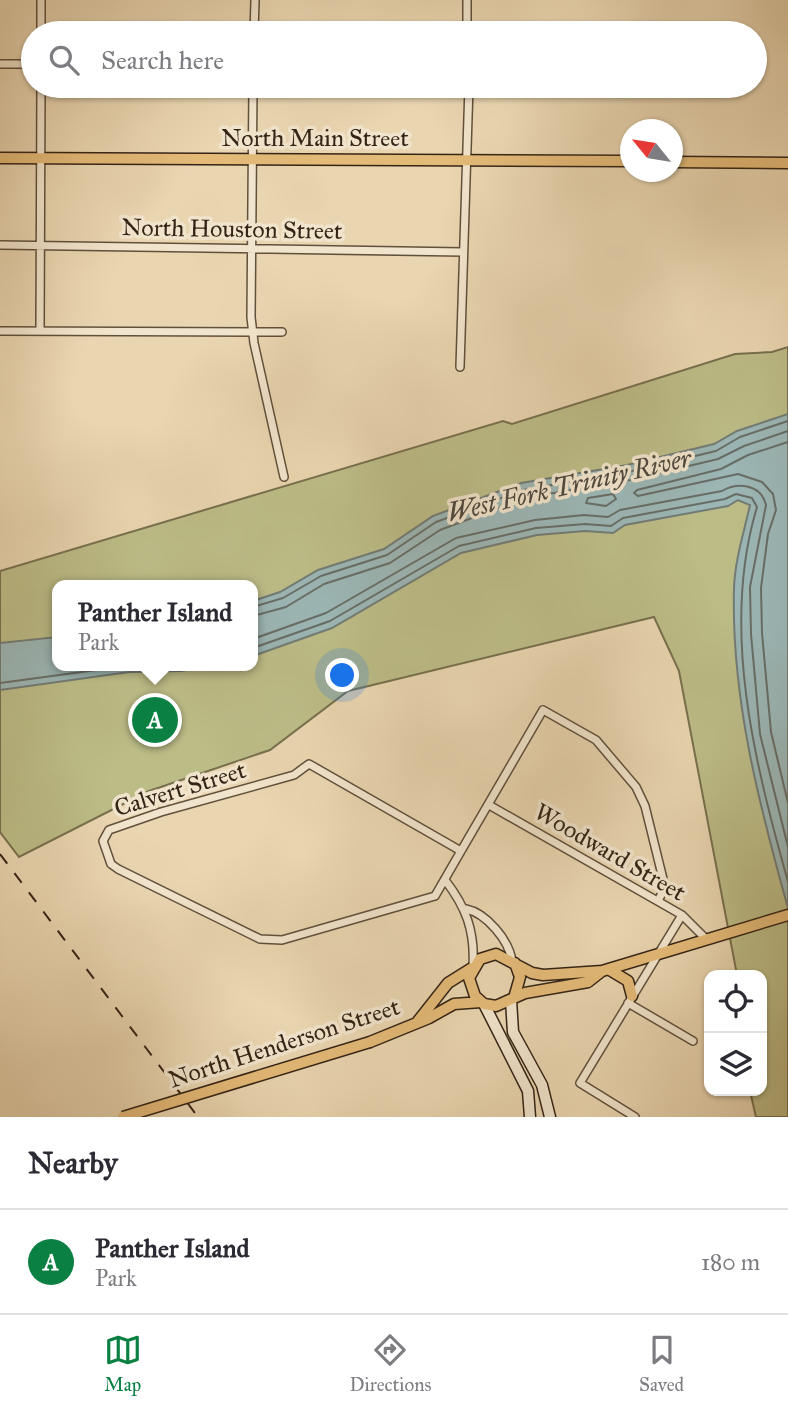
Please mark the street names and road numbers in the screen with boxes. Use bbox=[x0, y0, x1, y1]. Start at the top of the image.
street label: North Main Street bbox=[221, 123, 409, 153]
street label: North Houston Street bbox=[121, 212, 343, 246]
street label: Calvert Street bbox=[110, 755, 250, 823]
street label: Woodward Street bbox=[529, 797, 691, 908]
street label: North Henderson Street bbox=[165, 991, 404, 1095]

